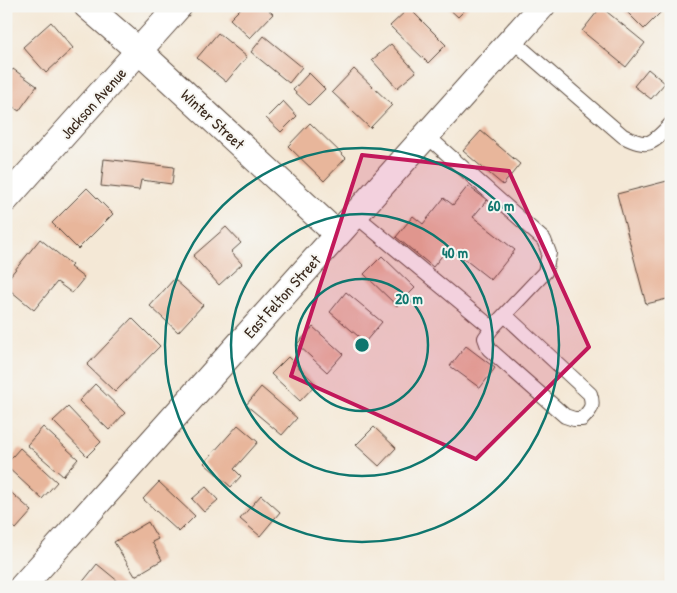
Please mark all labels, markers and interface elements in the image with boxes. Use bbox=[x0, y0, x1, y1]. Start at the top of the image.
street label: Jackson Avenue bbox=[55, 62, 131, 143]
street label: Winter Street bbox=[176, 84, 250, 155]
text: 60 m bbox=[488, 195, 514, 216]
text: 40 m bbox=[442, 242, 468, 263]
street label: East Felton Street bbox=[239, 249, 326, 343]
text: 20 m bbox=[395, 288, 423, 309]
centre of rings bbox=[353, 336, 371, 354]

